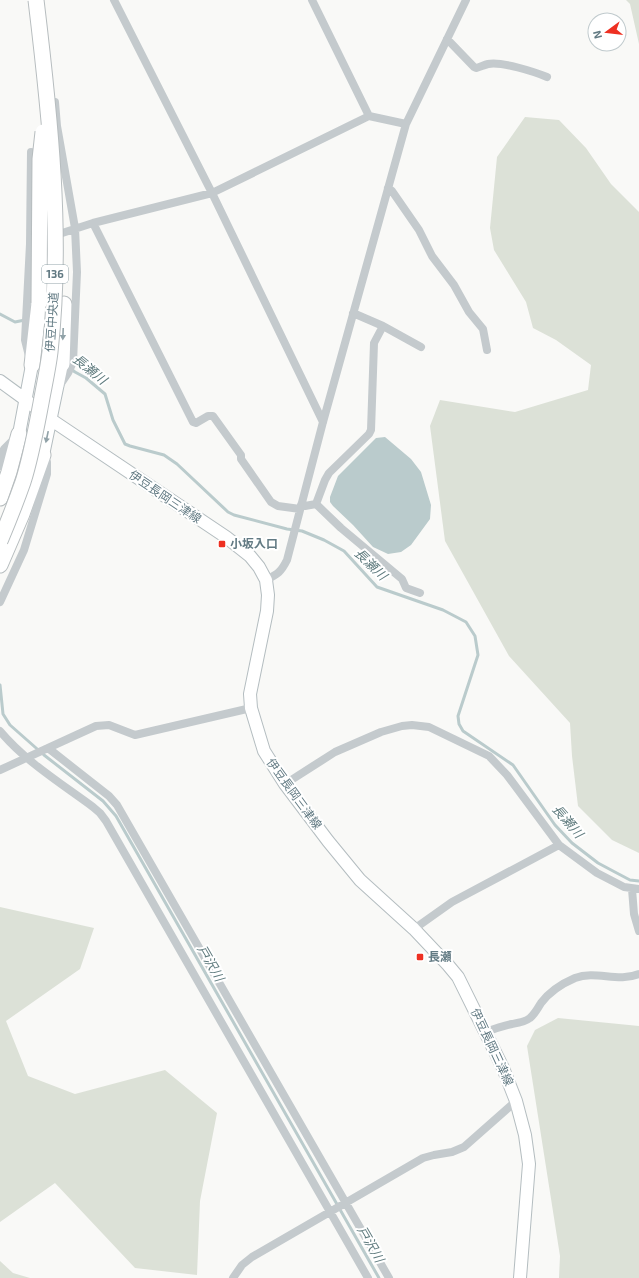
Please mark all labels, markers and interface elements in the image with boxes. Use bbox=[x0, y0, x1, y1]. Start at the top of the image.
north arrow bbox=[587, 12, 627, 52]
text: N bbox=[590, 29, 604, 40]
road number: 136 bbox=[42, 265, 68, 283]
street label: 伊豆中央道 bbox=[42, 292, 60, 352]
one-way arrow bbox=[60, 328, 66, 341]
water label: 長瀬川 bbox=[70, 351, 112, 389]
one-way arrow bbox=[43, 431, 49, 443]
street label: 伊豆長岡三津線 bbox=[127, 467, 204, 525]
place label: 小坂入口 bbox=[230, 536, 278, 550]
marker: 小坂入口 bbox=[217, 539, 227, 549]
water label: 長瀬川 bbox=[351, 545, 392, 585]
street label: 伊豆長岡三津線 bbox=[264, 755, 325, 832]
water label: 長瀬川 bbox=[549, 801, 588, 842]
water label: 戸沢川 bbox=[194, 942, 229, 986]
place label: 長瀬 bbox=[428, 949, 452, 963]
marker: 長瀬 bbox=[415, 952, 425, 962]
street label: 伊豆長岡三津線 bbox=[469, 1006, 517, 1088]
water label: 戸沢川 bbox=[354, 1223, 389, 1267]

